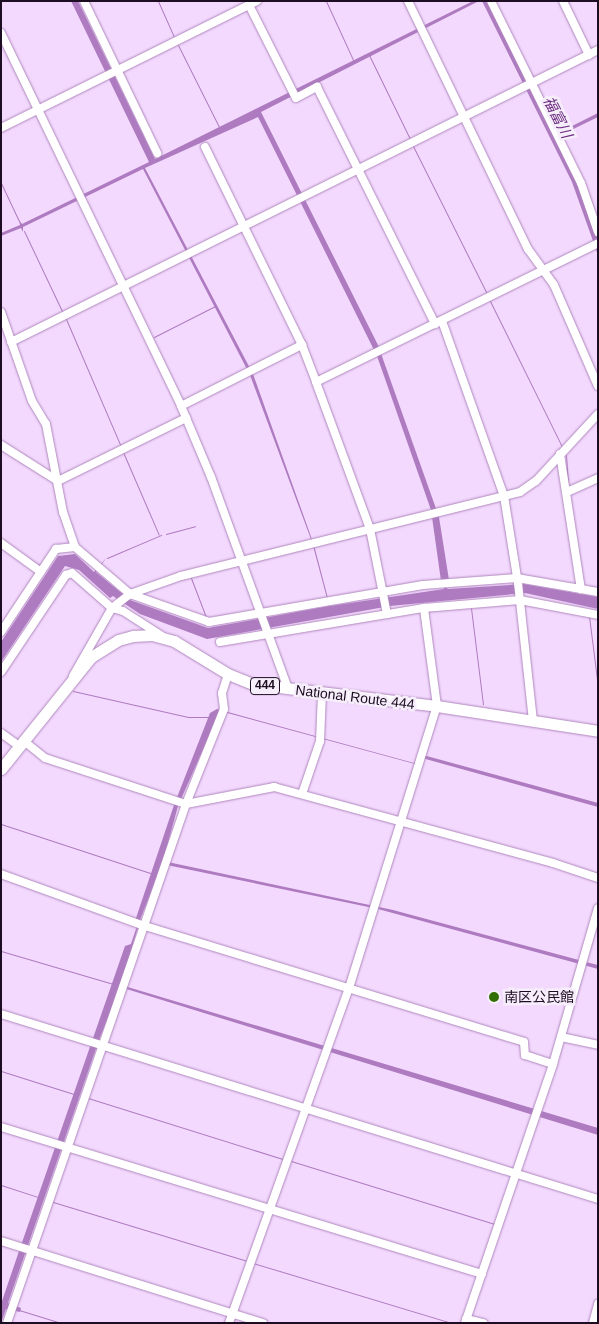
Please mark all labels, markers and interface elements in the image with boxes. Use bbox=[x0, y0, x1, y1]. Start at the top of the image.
water label: 福富川 bbox=[540, 93, 576, 141]
road number: 444 bbox=[249, 676, 281, 696]
street label: National Route 444 bbox=[294, 681, 416, 713]
place label: 南区公民館 bbox=[504, 989, 574, 1005]
marker: 南区公民館 bbox=[488, 991, 500, 1003]

